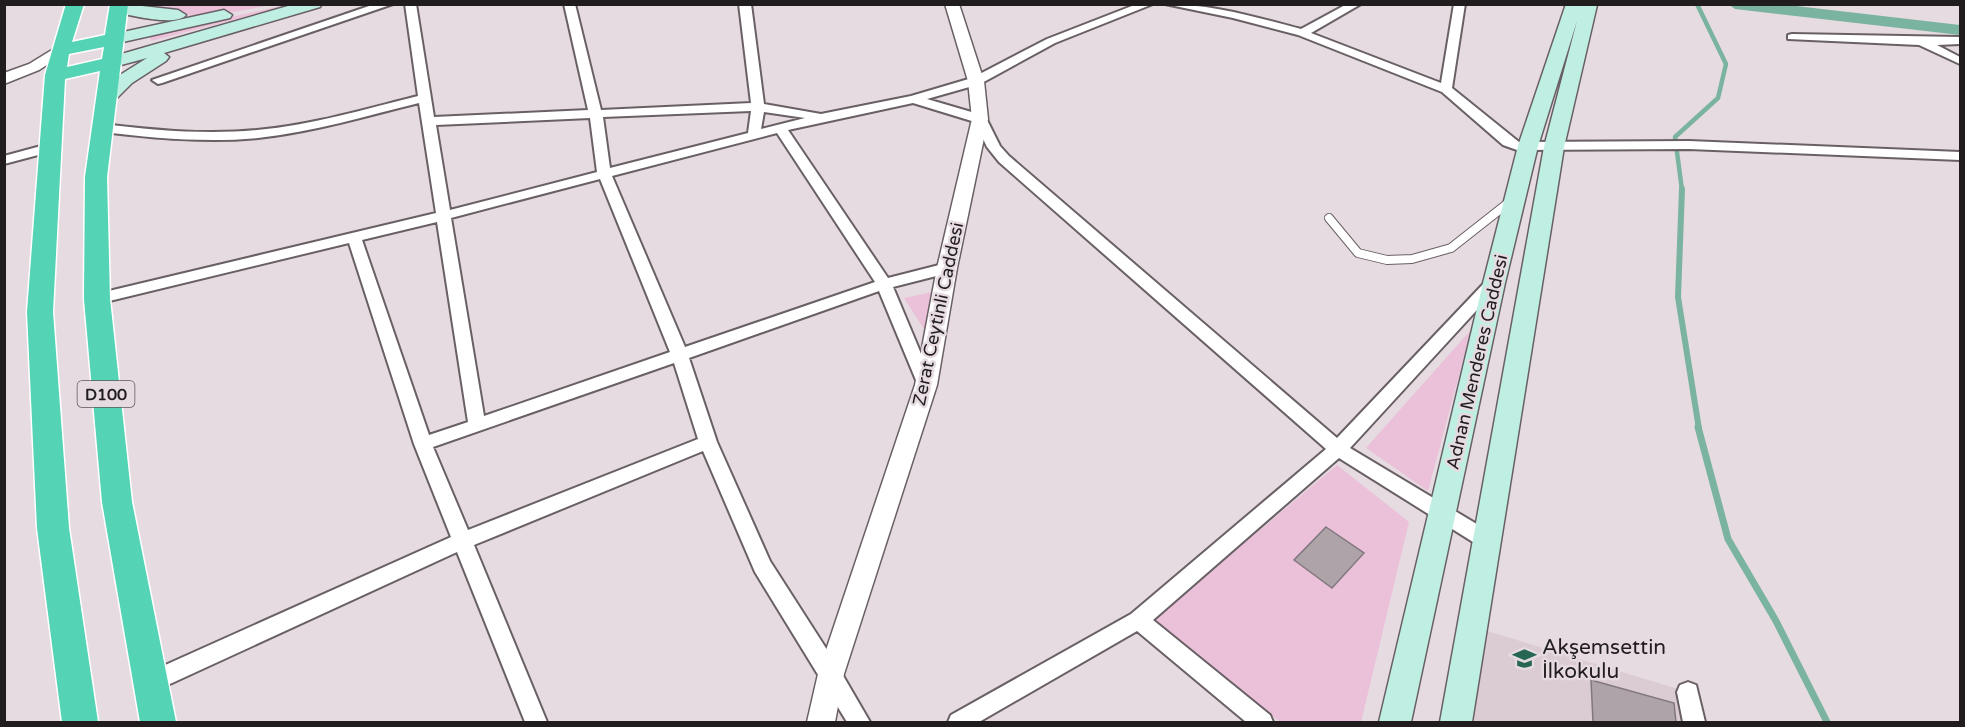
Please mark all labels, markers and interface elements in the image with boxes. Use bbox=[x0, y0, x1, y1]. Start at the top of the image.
street label: Zerat Ceytinli Caddesi bbox=[908, 220, 968, 408]
street label: Adnan Menderes Caddesi bbox=[1442, 252, 1512, 472]
road number: D100 bbox=[78, 381, 134, 407]
place label: Akşemsettin İlkokulu bbox=[1542, 635, 1666, 684]
school or university icon: Akşemsettin İlkokulu bbox=[1511, 646, 1537, 672]

